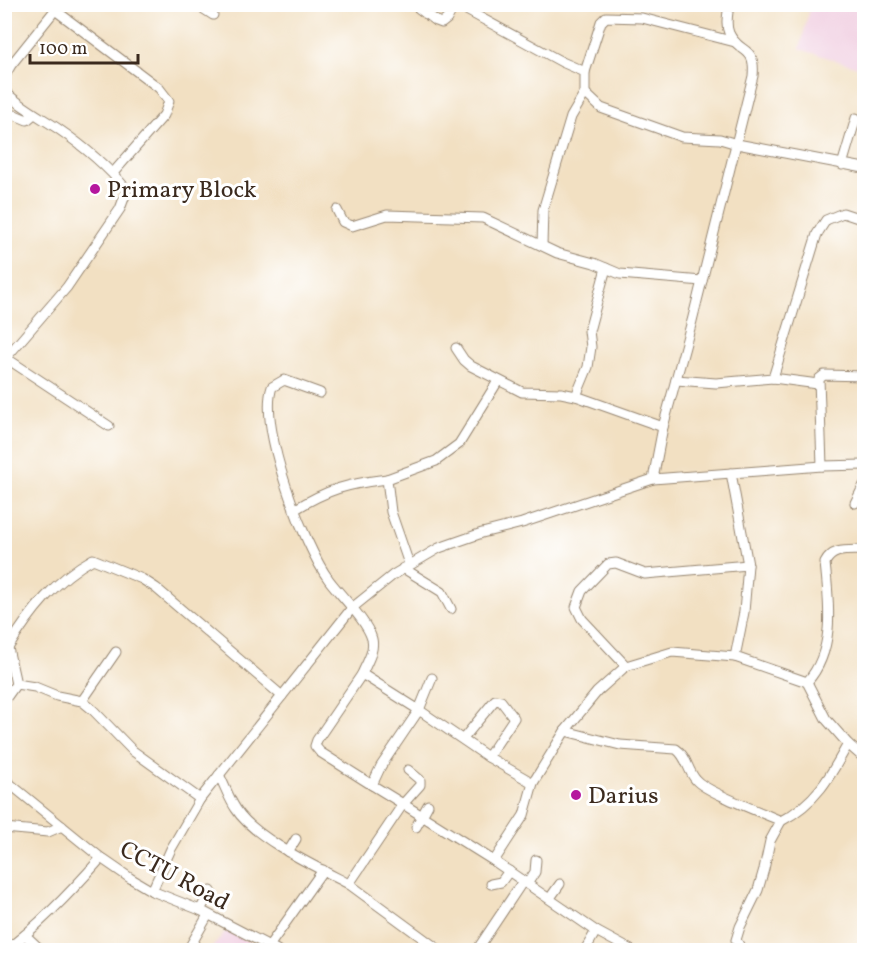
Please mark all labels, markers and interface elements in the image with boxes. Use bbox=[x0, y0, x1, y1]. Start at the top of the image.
scale bar bbox=[30, 27, 138, 65]
text: 100 m bbox=[39, 37, 88, 62]
place label: Primary Block bbox=[107, 174, 257, 208]
marker: Primary Block bbox=[88, 182, 102, 196]
place label: Darius bbox=[588, 780, 659, 814]
marker: Darius bbox=[569, 788, 583, 802]
street label: CCTU Road bbox=[113, 834, 235, 920]

